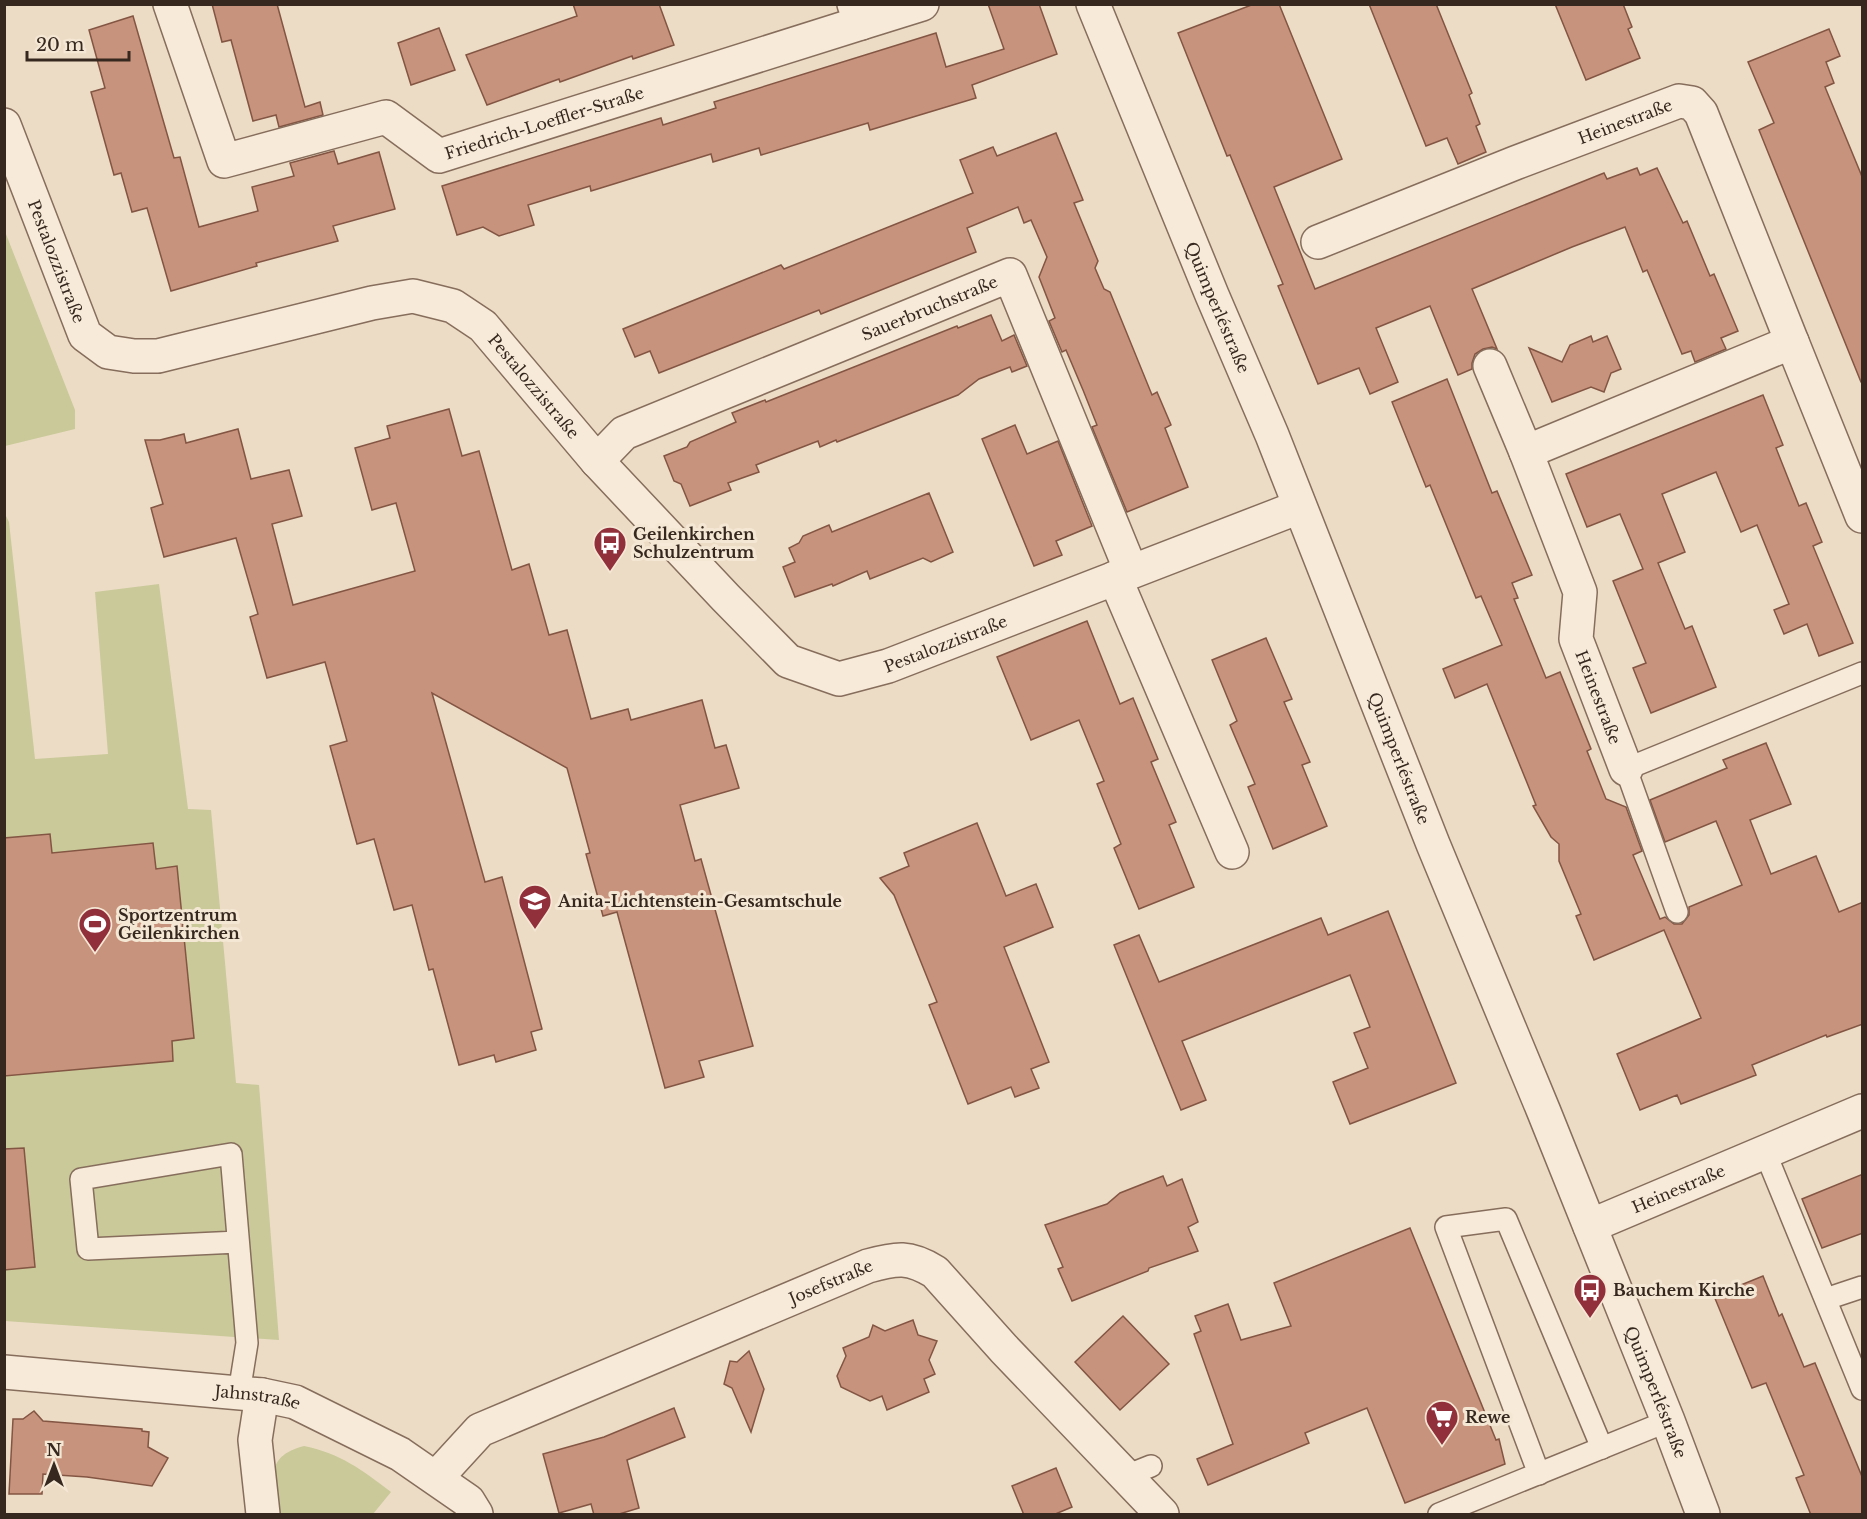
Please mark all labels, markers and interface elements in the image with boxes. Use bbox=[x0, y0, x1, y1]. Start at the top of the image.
scale bar bbox=[27, 24, 129, 62]
text: 20 m bbox=[36, 34, 84, 56]
street label: Friedrich-Loeffler-Straße bbox=[442, 82, 646, 164]
street label: Heinestraße bbox=[1575, 94, 1675, 148]
street label: Pestalozzistraße bbox=[24, 197, 89, 326]
street label: Quimperléstraße bbox=[1181, 239, 1254, 376]
street label: Sauerbruchstraße bbox=[859, 271, 1000, 345]
street label: Pestalozzistraße bbox=[484, 330, 584, 442]
place label: Geilenkirchen Schulzentrum bbox=[633, 524, 755, 562]
bus stop icon: Geilenkirchen Schulzentrum bbox=[592, 525, 628, 572]
street label: Pestalozzistraße bbox=[881, 611, 1010, 677]
street label: Heinestraße bbox=[1571, 647, 1626, 747]
street label: Quimperléstraße bbox=[1364, 689, 1434, 827]
school or university icon: Anita-Lichtenstein-Gesamtschule bbox=[517, 883, 553, 930]
place label: Anita-Lichtenstein-Gesamtschule bbox=[557, 891, 842, 911]
place label: Sportzentrum Geilenkirchen bbox=[118, 905, 240, 943]
sports icon: Sportzentrum Geilenkirchen bbox=[77, 906, 113, 953]
street label: Heinestraße bbox=[1629, 1160, 1728, 1217]
street label: Josefstraße bbox=[784, 1255, 876, 1309]
bus stop icon: Bauchem Kirche bbox=[1572, 1272, 1608, 1319]
place label: Bauchem Kirche bbox=[1613, 1280, 1755, 1300]
street label: Quimperléstraße bbox=[1621, 1323, 1691, 1461]
street label: Jahnstraße bbox=[212, 1381, 304, 1413]
supermarket icon: Rewe bbox=[1424, 1399, 1460, 1446]
place label: Rewe bbox=[1465, 1407, 1510, 1427]
north arrow bbox=[24, 1435, 84, 1495]
text: N bbox=[46, 1440, 62, 1460]

